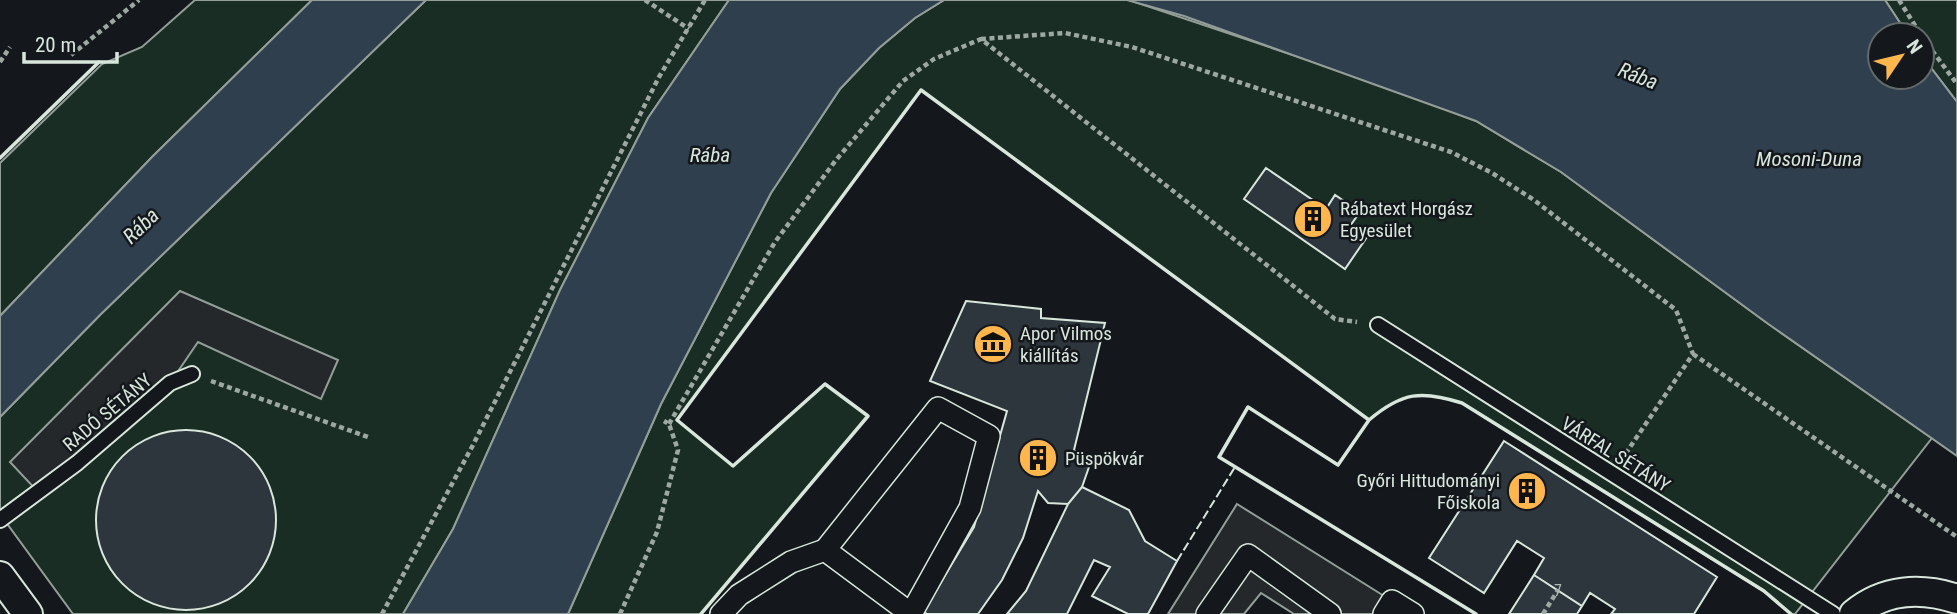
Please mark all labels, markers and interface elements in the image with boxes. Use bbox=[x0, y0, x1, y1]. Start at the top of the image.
scale bar bbox=[24, 21, 117, 65]
north arrow bbox=[1866, 21, 1936, 91]
text: 20 m bbox=[35, 33, 76, 57]
text: N bbox=[1902, 35, 1927, 58]
water label: Rába bbox=[1615, 58, 1661, 94]
water label: Rába bbox=[690, 143, 730, 167]
water label: Mosoni-Duna bbox=[1756, 147, 1862, 171]
place label: Rábatext Horgász Egyesület bbox=[1340, 197, 1473, 242]
building icon: Rábatext Horgász Egyesület bbox=[1292, 198, 1334, 240]
water label: Rába bbox=[118, 203, 164, 249]
place label: Apor Vilmos kiállítás bbox=[1020, 322, 1112, 367]
museum icon: Apor Vilmos kiállítás bbox=[972, 323, 1014, 365]
street label: RADÓ SÉTÁNY bbox=[58, 369, 156, 456]
street label: VÁRFAL SÉTÁNY bbox=[1557, 412, 1674, 497]
building icon: Püspökvár bbox=[1017, 437, 1059, 479]
place label: Püspökvár bbox=[1065, 447, 1144, 470]
place label: Győri Hittudományi Főiskola bbox=[1357, 469, 1500, 514]
building icon: Győri Hittudományi Főiskola bbox=[1506, 470, 1548, 512]
house number: 7 bbox=[1554, 581, 1562, 600]

